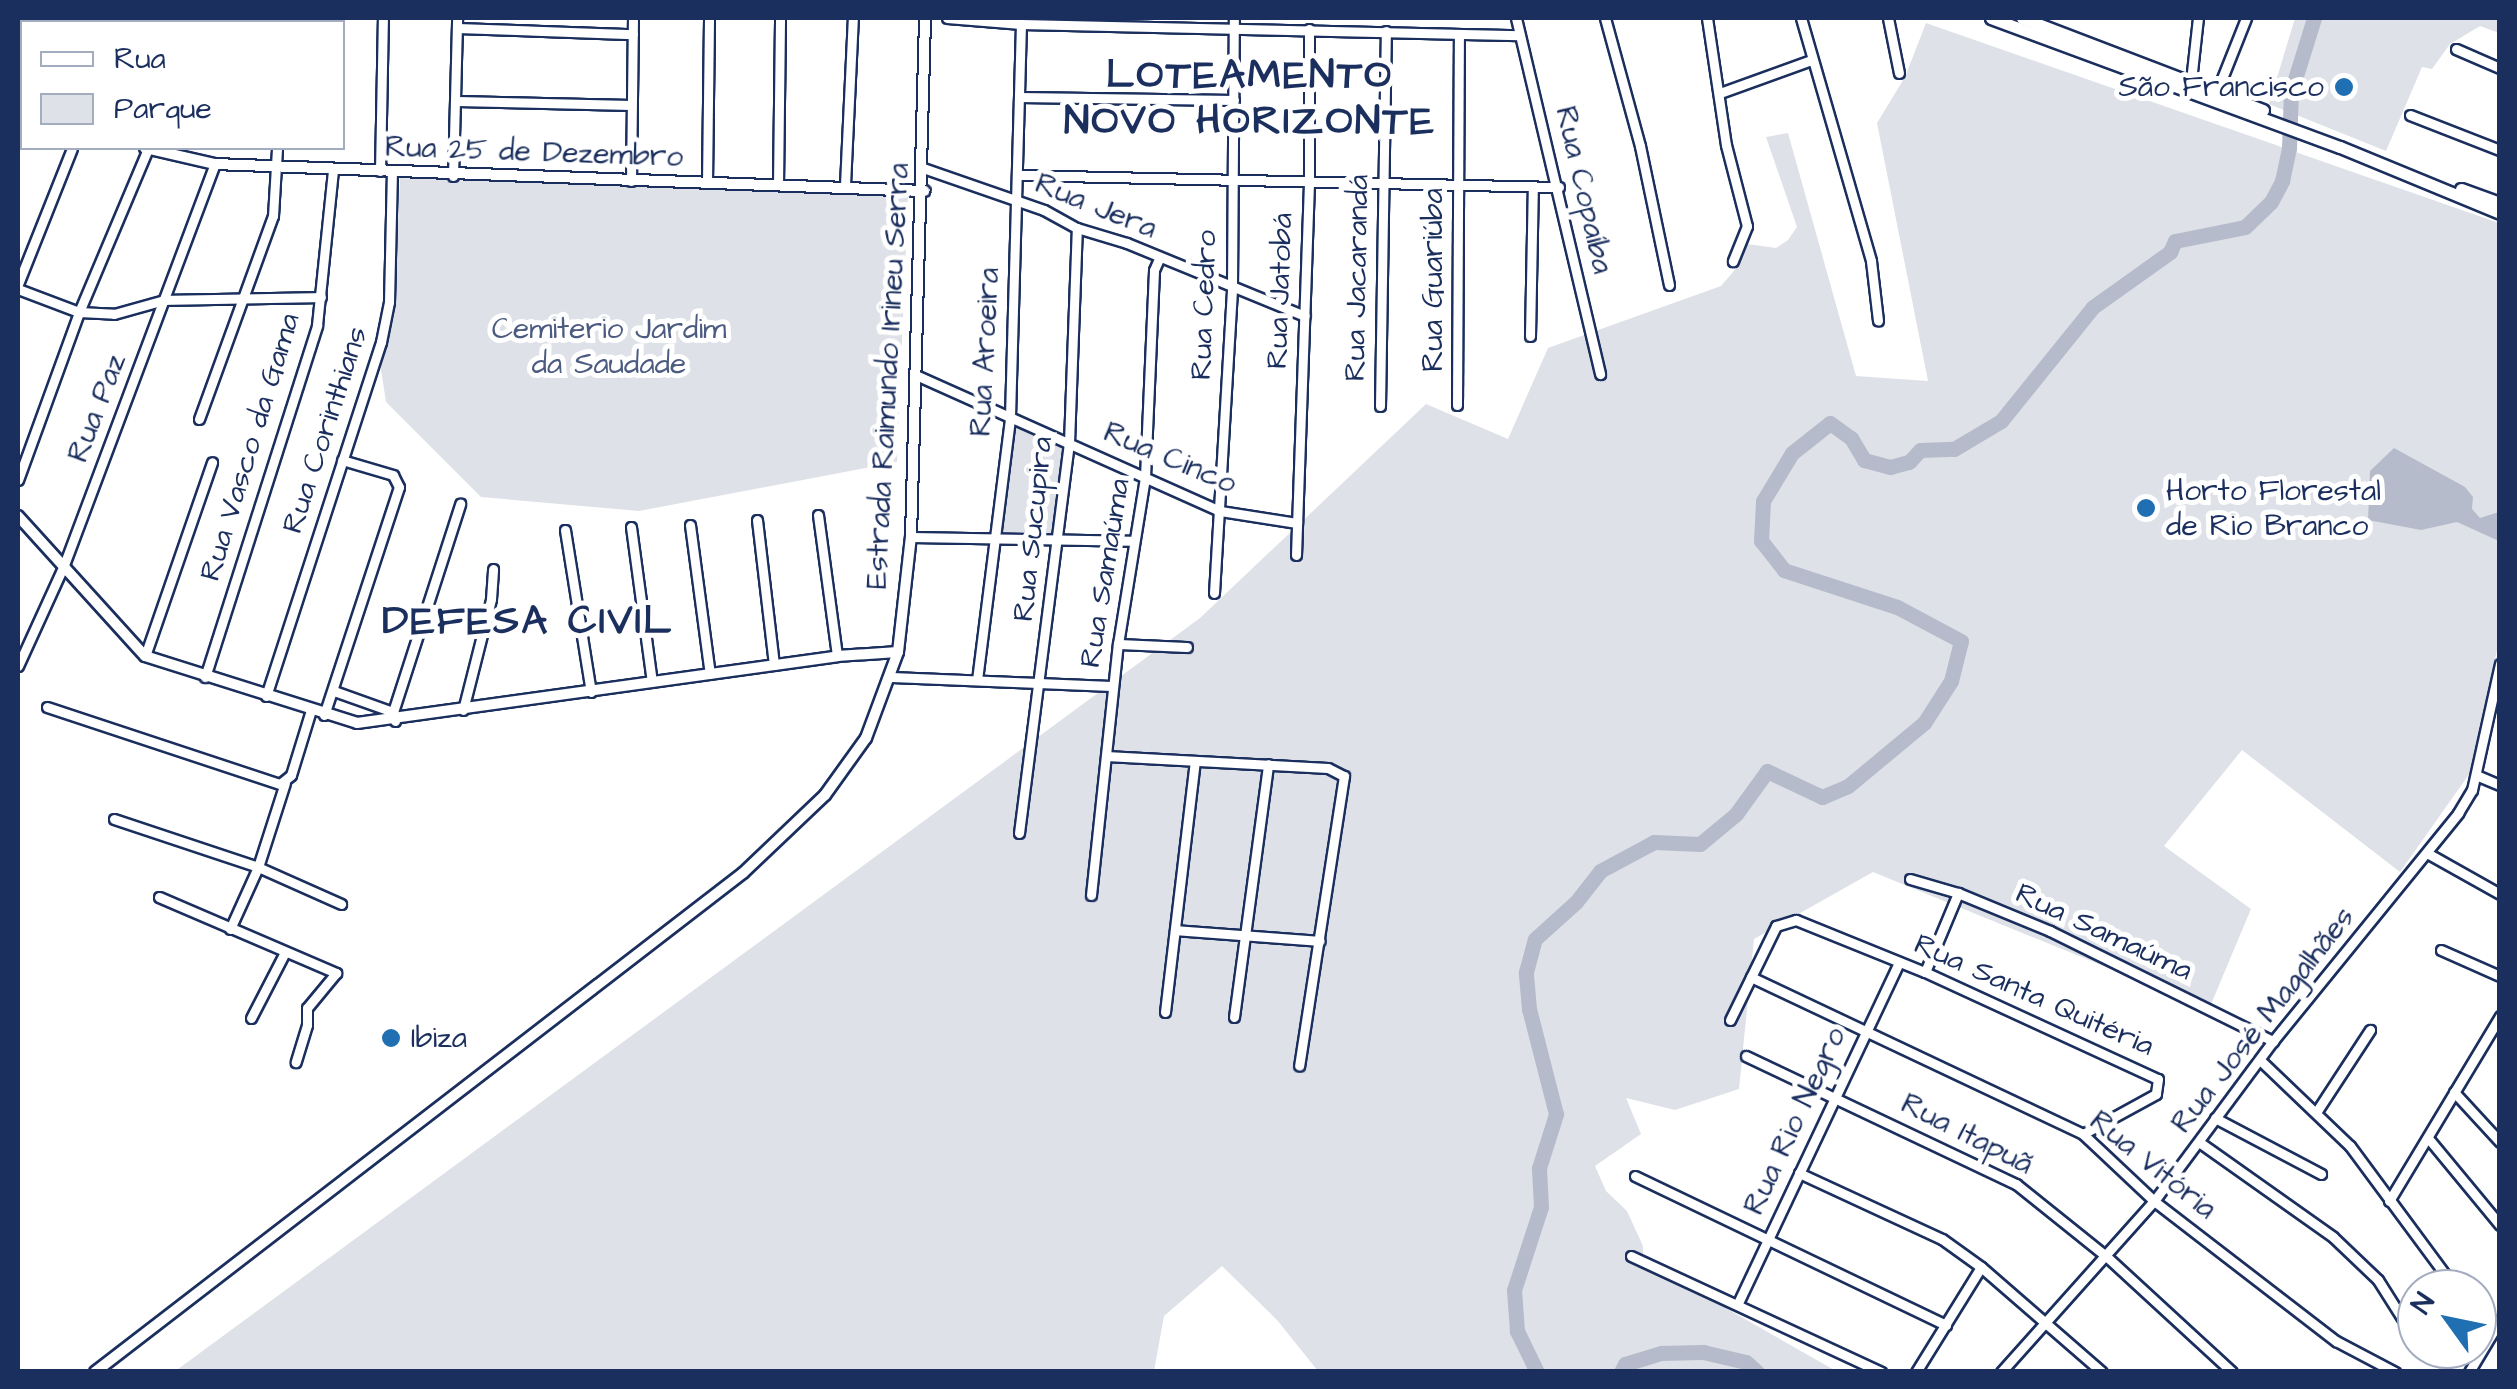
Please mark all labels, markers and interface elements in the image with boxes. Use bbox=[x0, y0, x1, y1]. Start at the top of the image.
legend bbox=[20, 20, 345, 150]
text: Rua bbox=[114, 38, 166, 80]
district label: LOTEAMENTO NOVO HORIZONTE bbox=[1064, 52, 1436, 146]
place label: São Francisco bbox=[2119, 69, 2324, 105]
marker: São Francisco bbox=[2333, 76, 2355, 98]
text: Parque bbox=[114, 88, 212, 130]
street label: Rua Copaíba bbox=[1547, 103, 1621, 277]
street label: Rua 25 de Dezembro bbox=[384, 129, 684, 175]
street label: Estrada Raimundo Irineu Serra bbox=[859, 162, 917, 590]
street label: Rua Jera bbox=[1030, 165, 1162, 247]
street label: Rua Jacarandá bbox=[1337, 174, 1377, 382]
street label: Rua Guariúba bbox=[1415, 188, 1451, 372]
street label: Rua Jatobá bbox=[1259, 212, 1301, 370]
street label: Rua Cedro bbox=[1183, 229, 1225, 381]
street label: Rua Aroeira bbox=[963, 267, 1007, 437]
street label: Rua Vasco da Gama bbox=[192, 309, 308, 585]
park label: Cemiterio Jardim da Saudade bbox=[492, 311, 726, 382]
street label: Rua Corinthians bbox=[275, 322, 375, 538]
street label: Rua Paz bbox=[60, 349, 134, 467]
street label: Rua Cinco bbox=[1098, 414, 1242, 502]
street label: Rua Sucupira bbox=[1005, 435, 1061, 623]
place label: Horto Florestal de Rio Branco bbox=[2166, 473, 2381, 544]
street label: Rua Samaúma bbox=[1072, 476, 1138, 670]
marker: Horto Florestal de Rio Branco bbox=[2135, 497, 2157, 519]
district label: DEFESA CIVIL bbox=[382, 598, 674, 646]
street label: Rua Samaúma bbox=[2010, 875, 2198, 989]
street label: Rua José Magalhães bbox=[2164, 900, 2362, 1140]
street label: Rua Santa Quitéria bbox=[1909, 926, 2159, 1064]
place label: Ibiza bbox=[411, 1020, 467, 1056]
street label: Rua Rio Negro bbox=[1736, 1022, 1854, 1220]
marker: Ibiza bbox=[380, 1027, 402, 1049]
street label: Rua Itapuã bbox=[1895, 1085, 2039, 1183]
street label: Rua Vitória bbox=[2082, 1103, 2224, 1227]
north arrow bbox=[2397, 1269, 2497, 1369]
text: N bbox=[2402, 1285, 2444, 1321]

